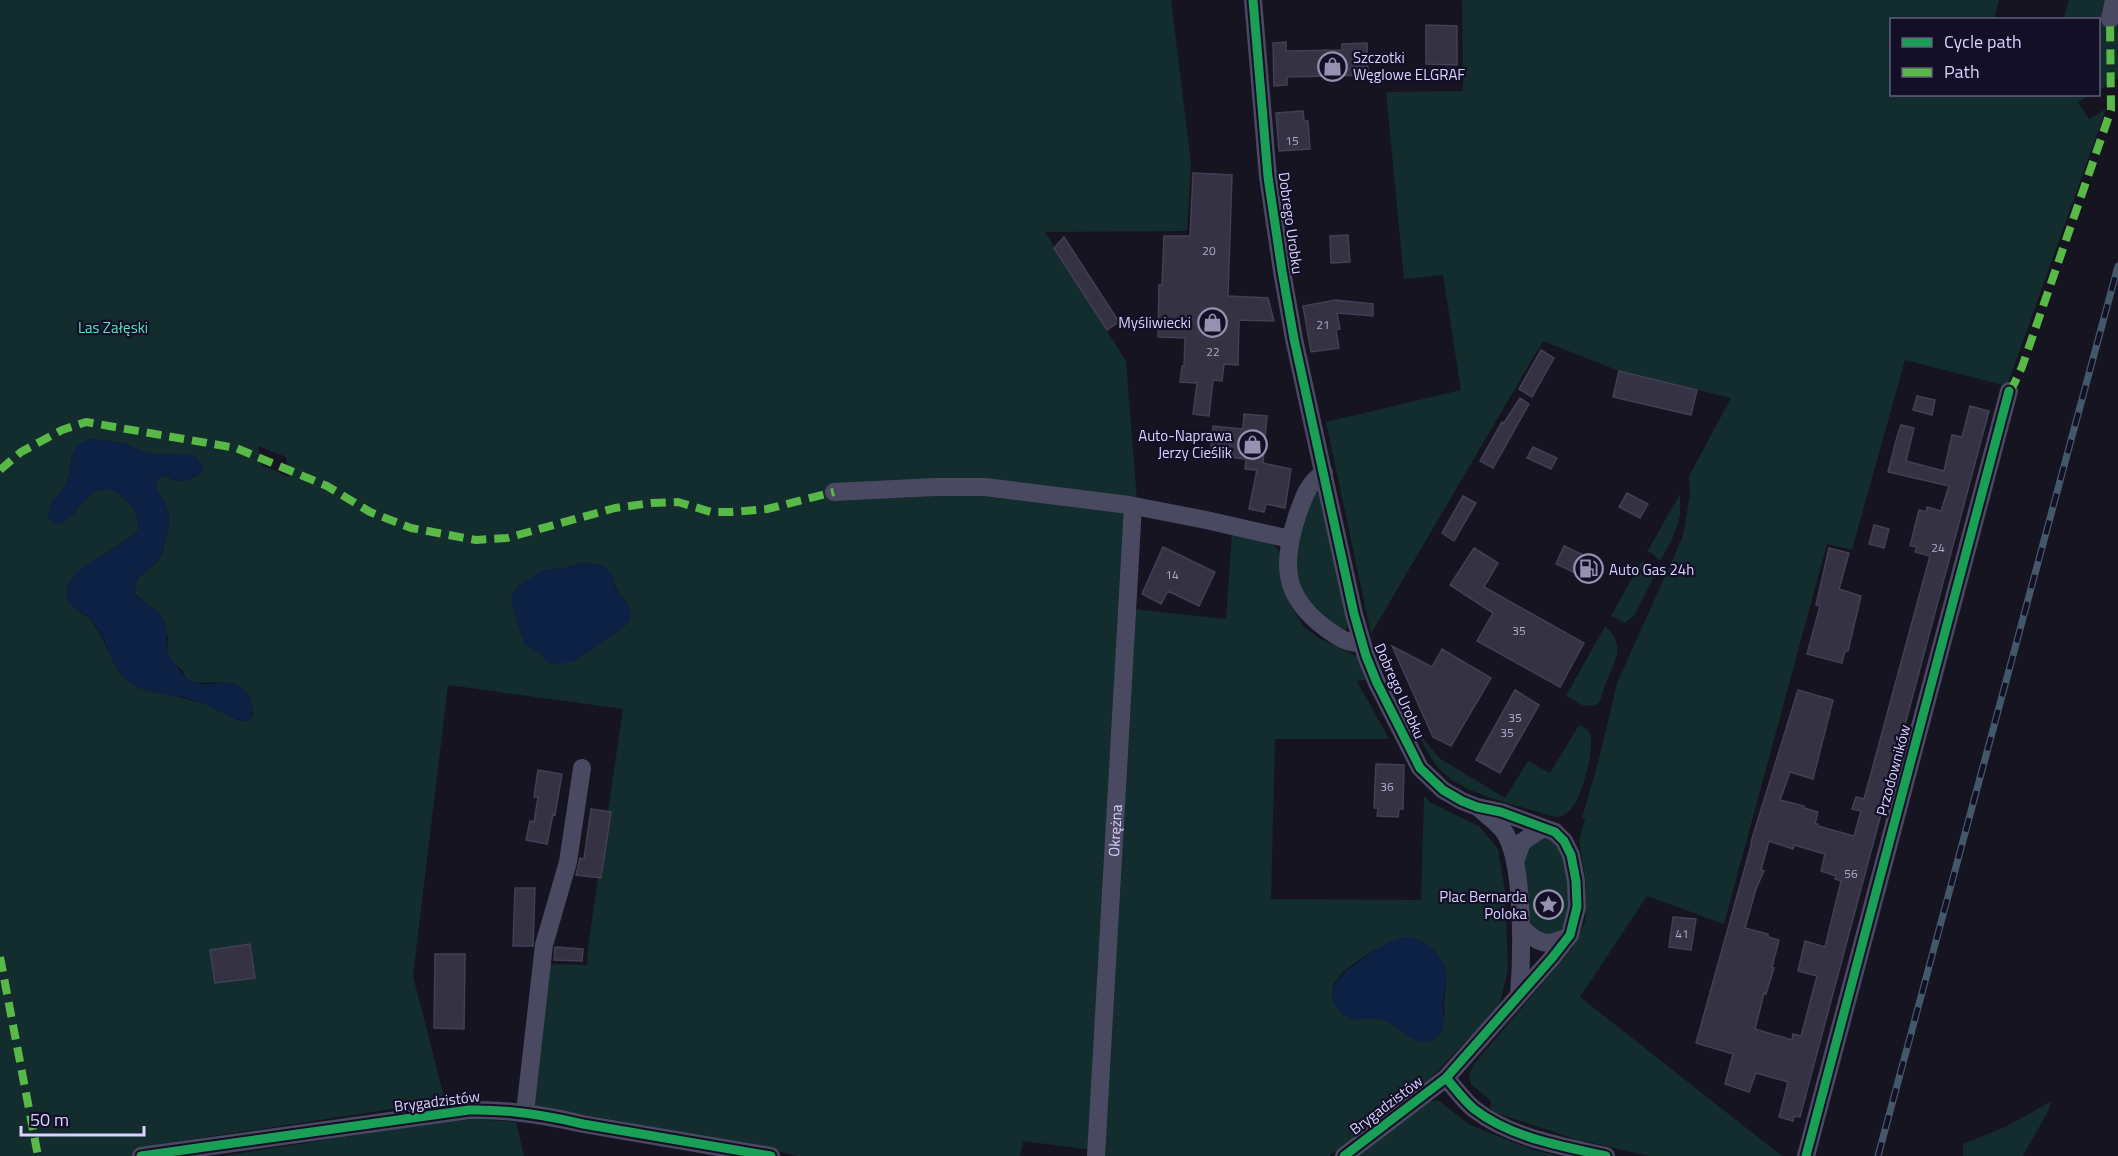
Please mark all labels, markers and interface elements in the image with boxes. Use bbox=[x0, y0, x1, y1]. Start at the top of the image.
legend bbox=[1890, 18, 2100, 96]
text: Cycle path bbox=[1944, 28, 2022, 55]
place label: Szczotki Węglowe ELGRAF bbox=[1353, 46, 1465, 86]
shop icon: Szczotki Węglowe ELGRAF bbox=[1316, 50, 1348, 82]
text: Path bbox=[1944, 58, 1980, 85]
house number: 15 bbox=[1285, 131, 1299, 150]
street label: Dobrego Urobku bbox=[1272, 171, 1310, 275]
house number: 20 bbox=[1202, 241, 1216, 260]
shop icon: Myśliwiecki bbox=[1196, 306, 1228, 338]
place label: Myśliwiecki bbox=[1118, 311, 1191, 334]
house number: 21 bbox=[1316, 315, 1330, 334]
park label: Las Załęski bbox=[78, 316, 148, 339]
house number: 22 bbox=[1206, 342, 1220, 361]
place label: Auto-Naprawa Jerzy Cieślik bbox=[1138, 424, 1232, 464]
shop icon: Auto-Naprawa Jerzy Cieślik bbox=[1237, 428, 1269, 460]
house number: 24 bbox=[1931, 538, 1945, 557]
fuel station icon: Auto Gas 24h bbox=[1572, 553, 1604, 585]
place label: Auto Gas 24h bbox=[1609, 558, 1694, 581]
house number: 14 bbox=[1165, 565, 1179, 584]
house number: 35 bbox=[1512, 621, 1526, 640]
street label: Dobrego Urobku bbox=[1369, 639, 1431, 743]
house number: 35 bbox=[1508, 708, 1522, 727]
street label: Przodowników bbox=[1870, 722, 1916, 818]
house number: 35 bbox=[1500, 723, 1514, 742]
house number: 36 bbox=[1380, 777, 1394, 796]
street label: Okrężna bbox=[1102, 803, 1128, 857]
house number: 56 bbox=[1844, 864, 1858, 883]
place label: Plac Bernarda Poloka bbox=[1439, 885, 1527, 925]
place icon: Plac Bernarda Poloka bbox=[1532, 889, 1564, 921]
house number: 41 bbox=[1675, 924, 1689, 943]
street label: Brygadzistów bbox=[1345, 1070, 1427, 1140]
street label: Brygadzistów bbox=[393, 1084, 481, 1118]
scale bar bbox=[21, 1099, 144, 1137]
text: 50 m bbox=[30, 1106, 69, 1133]

